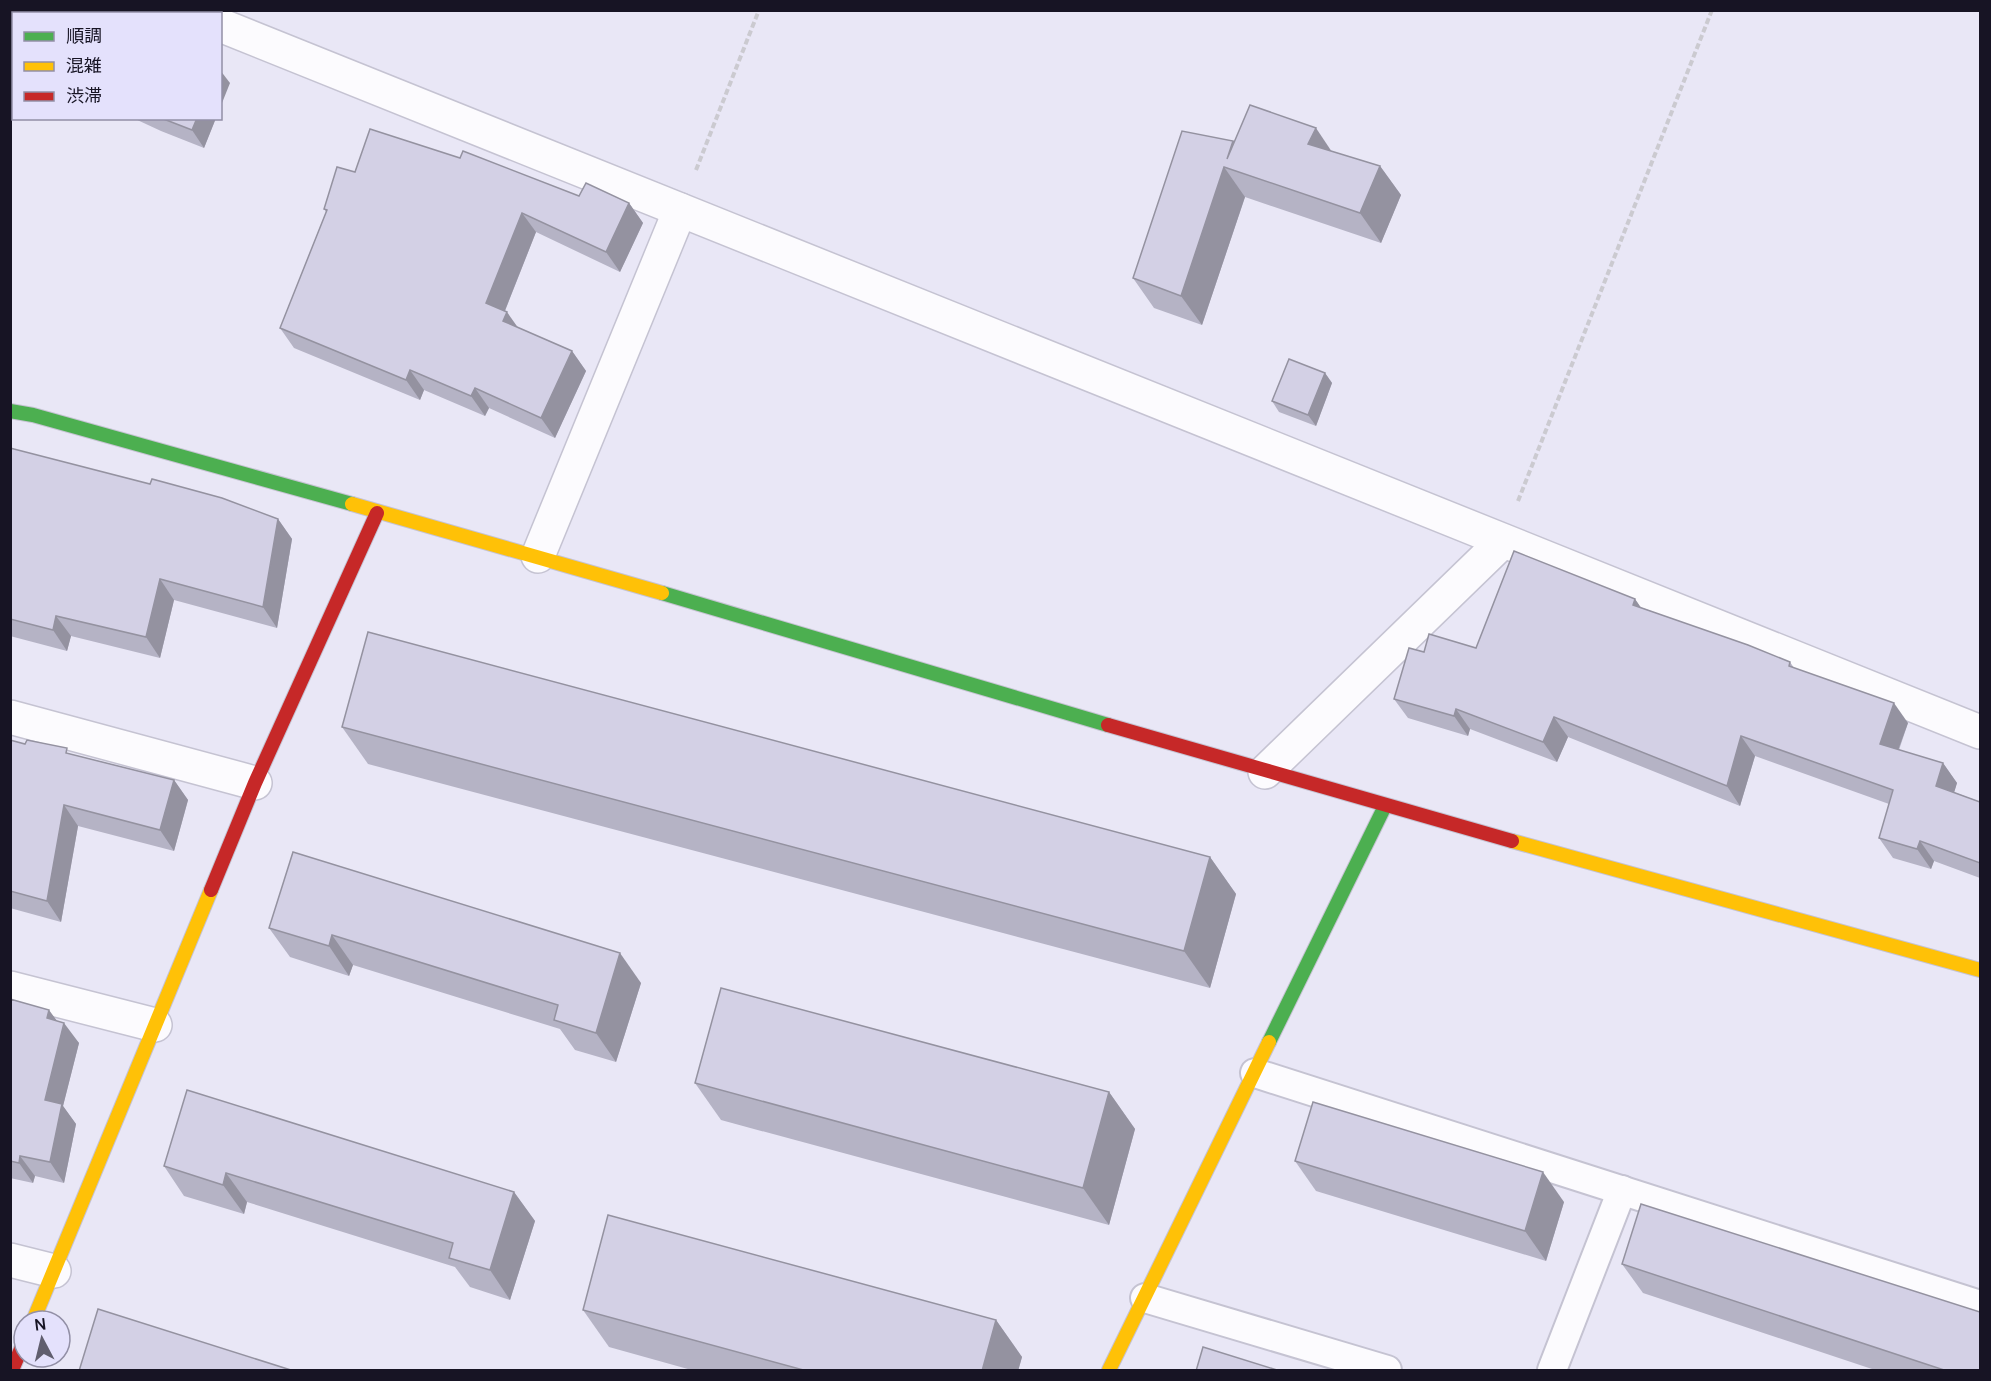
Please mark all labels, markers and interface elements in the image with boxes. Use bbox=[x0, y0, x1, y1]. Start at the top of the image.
legend bbox=[12, 12, 222, 120]
text: 順調 bbox=[66, 23, 102, 47]
text: 混雑 bbox=[66, 53, 102, 77]
text: 渋滞 bbox=[66, 83, 102, 107]
north arrow bbox=[12, 1309, 72, 1369]
text: N bbox=[33, 1312, 47, 1336]

